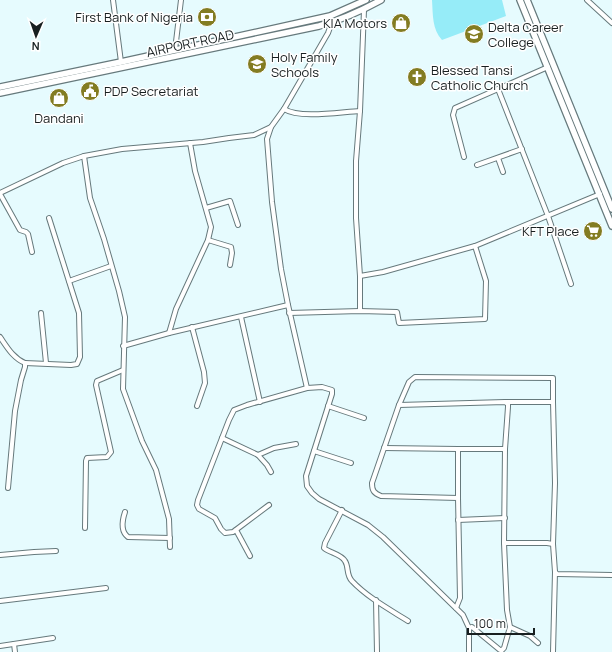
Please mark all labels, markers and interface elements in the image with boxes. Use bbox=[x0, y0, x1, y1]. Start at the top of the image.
bank icon: First Bank of Nigeria bbox=[196, 6, 218, 28]
place label: First Bank of Nigeria bbox=[75, 8, 193, 26]
shop icon: KIA Motors bbox=[390, 12, 412, 34]
place label: KIA Motors bbox=[323, 14, 387, 32]
north arrow bbox=[16, 16, 56, 56]
place label: Delta Career College bbox=[488, 18, 564, 51]
school or university icon: Delta Career College bbox=[463, 23, 485, 45]
street label: AIRPORT ROAD bbox=[145, 25, 236, 61]
text: N bbox=[31, 39, 40, 54]
place label: Holy Family Schools bbox=[271, 48, 338, 81]
school or university icon: Holy Family Schools bbox=[246, 53, 268, 75]
place label: Blessed Tansi Catholic Church bbox=[431, 61, 528, 94]
church icon: Blessed Tansi Catholic Church bbox=[406, 66, 428, 88]
public building icon: PDP Secretariat bbox=[79, 80, 101, 102]
place label: PDP Secretariat bbox=[104, 82, 199, 100]
shop icon: Dandani bbox=[48, 87, 70, 109]
place label: Dandani bbox=[34, 109, 84, 127]
supermarket icon: KFT Place bbox=[582, 220, 604, 242]
place label: KFT Place bbox=[522, 222, 579, 240]
scale bar bbox=[468, 610, 534, 636]
text: 100 m bbox=[474, 615, 506, 632]

